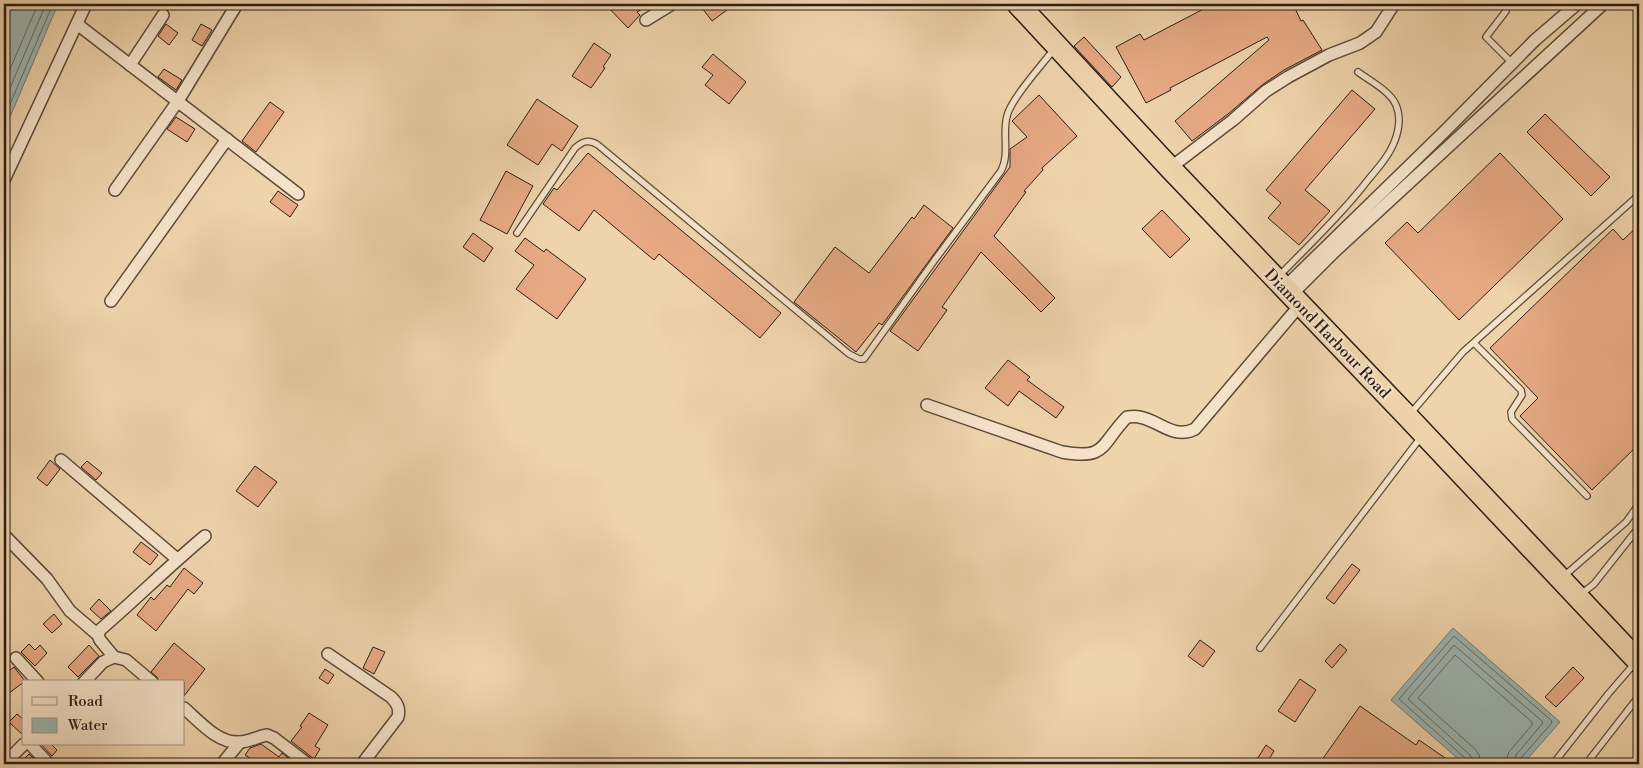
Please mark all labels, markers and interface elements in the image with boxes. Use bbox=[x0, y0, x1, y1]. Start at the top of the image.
street label: Diamond Harbour Road bbox=[1260, 265, 1395, 403]
legend bbox=[22, 680, 185, 746]
text: Road bbox=[68, 692, 103, 711]
text: Water bbox=[67, 716, 108, 735]

